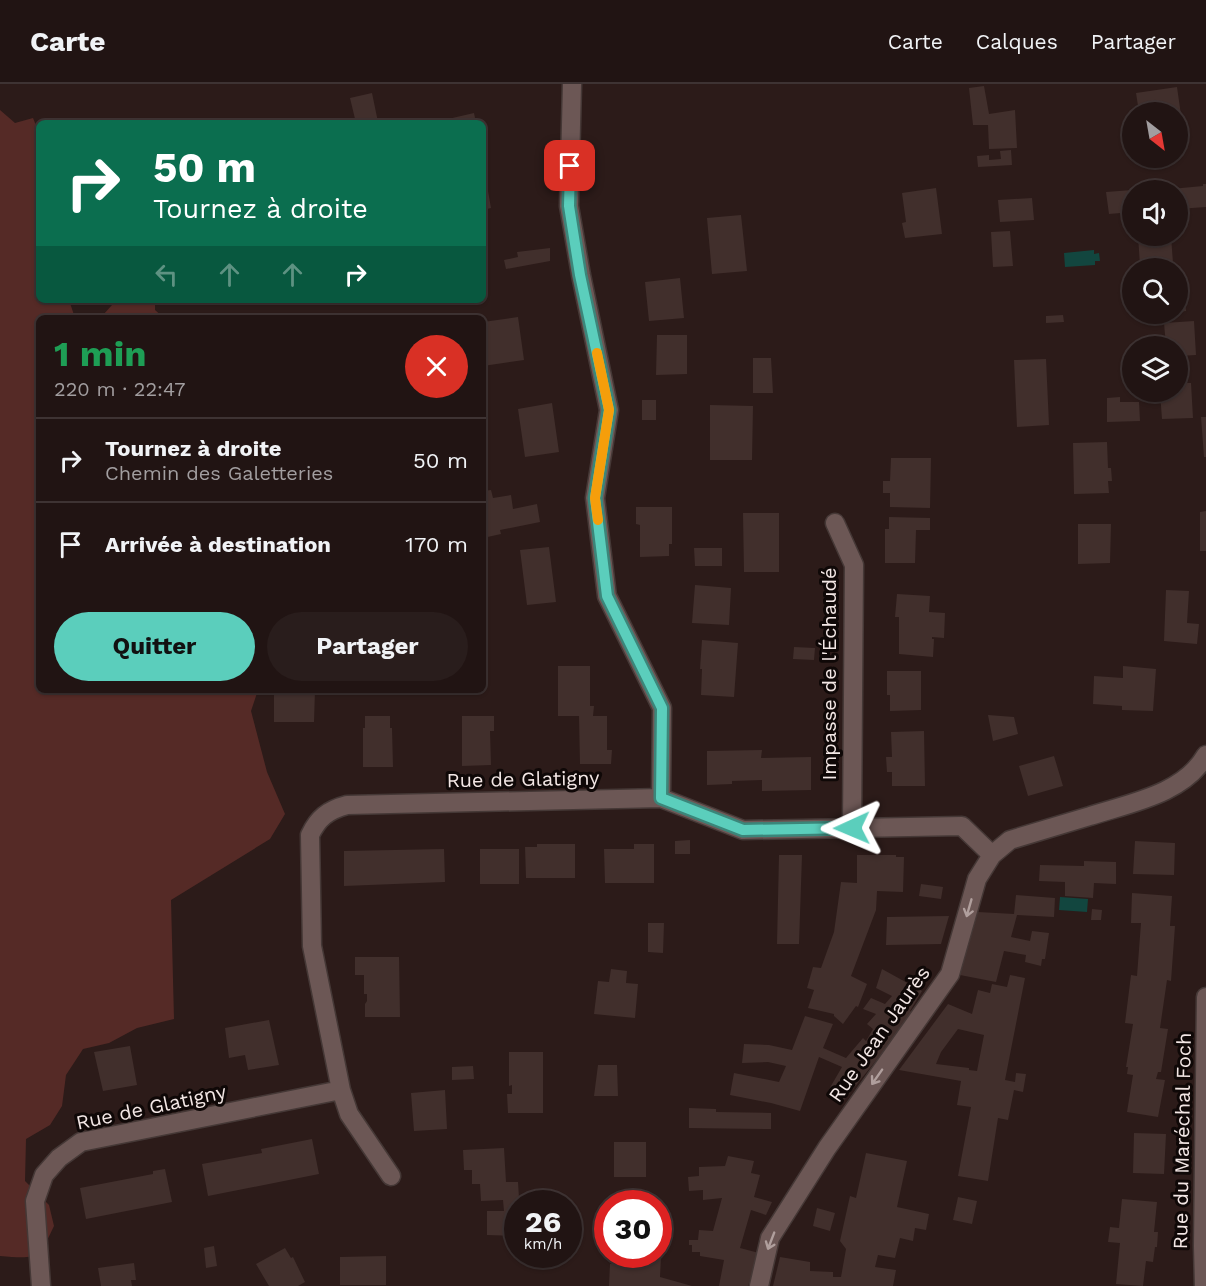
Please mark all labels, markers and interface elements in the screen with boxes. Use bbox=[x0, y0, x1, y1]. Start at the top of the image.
text: Carte bbox=[30, 25, 105, 58]
text: Carte bbox=[888, 29, 943, 54]
text: Calques bbox=[976, 29, 1058, 54]
text: Partager bbox=[1091, 29, 1176, 54]
north arrow bbox=[1122, 102, 1188, 168]
map controls bbox=[1122, 102, 1188, 402]
pin bbox=[544, 140, 595, 191]
text: 50 m bbox=[153, 143, 256, 192]
icon: right bbox=[54, 144, 132, 222]
icon: arrive bbox=[553, 149, 586, 182]
button: sound bbox=[1122, 180, 1188, 246]
text: Tournez à droite bbox=[153, 193, 368, 225]
icon: left bbox=[150, 258, 183, 291]
icon: ahead bbox=[213, 258, 246, 291]
icon: ahead bbox=[276, 258, 309, 291]
icon: right bbox=[339, 258, 372, 291]
button: search bbox=[1122, 258, 1188, 324]
text: 1 min bbox=[54, 333, 146, 375]
button: close bbox=[405, 335, 468, 398]
button: layers bbox=[1122, 336, 1188, 402]
text: 220 m · 22:47 bbox=[54, 377, 185, 401]
text: Tournez à droite bbox=[105, 436, 282, 461]
icon: right bbox=[54, 444, 87, 477]
text: 50 m bbox=[413, 448, 468, 473]
text: Chemin des Galetteries bbox=[105, 461, 333, 485]
icon: arrive bbox=[54, 528, 87, 561]
text: Arrivée à destination bbox=[105, 532, 331, 557]
text: 170 m bbox=[405, 532, 468, 557]
street label: Impasse de l'Échaudé bbox=[817, 567, 841, 781]
button: Quitter bbox=[54, 612, 255, 681]
button: Partager bbox=[267, 612, 468, 681]
street label: Rue de Glatigny bbox=[446, 766, 600, 792]
position arrow bbox=[820, 796, 884, 860]
one-way arrow bbox=[963, 898, 974, 917]
street label: Rue Jean Jaurès bbox=[823, 961, 935, 1107]
street label: Rue du Maréchal Foch bbox=[1168, 1032, 1196, 1250]
one-way arrow bbox=[871, 1069, 883, 1085]
street label: Rue de Glatigny bbox=[74, 1079, 229, 1135]
speed limit sign: 30 bbox=[594, 1190, 672, 1268]
text: 26 bbox=[525, 1204, 561, 1239]
one-way arrow bbox=[765, 1231, 776, 1249]
text: km/h bbox=[524, 1235, 562, 1253]

